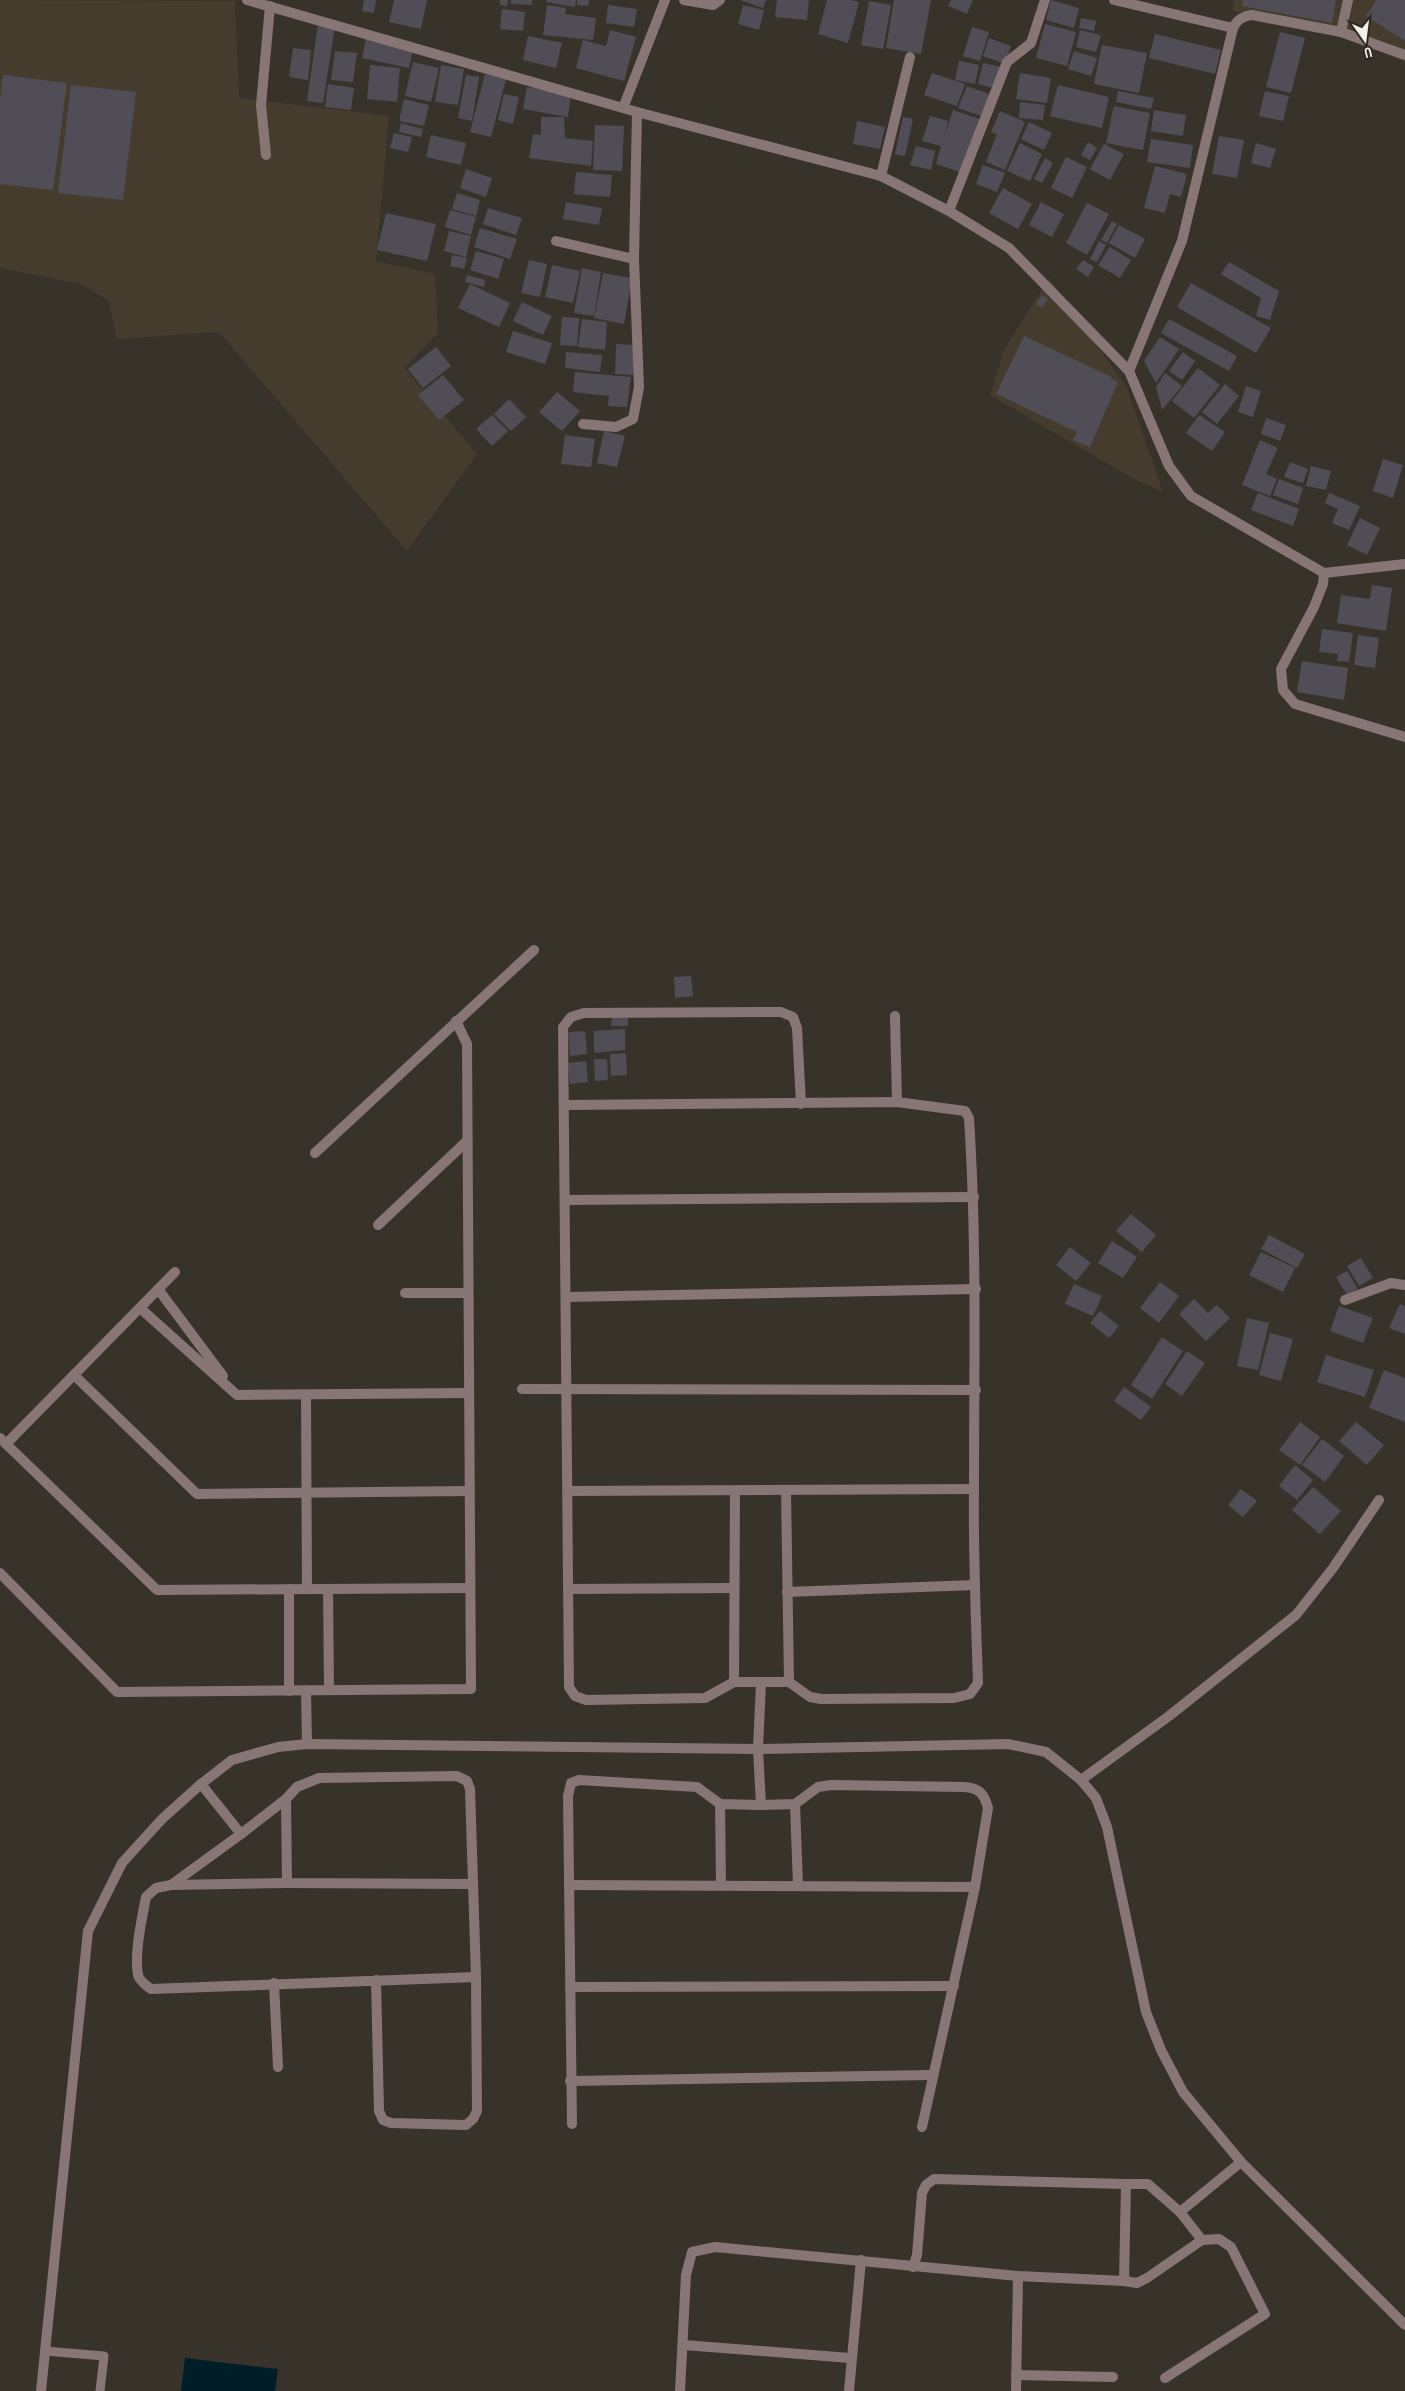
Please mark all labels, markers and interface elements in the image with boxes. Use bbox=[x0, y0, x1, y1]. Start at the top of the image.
north arrow bbox=[1340, 15, 1390, 65]
text: U bbox=[1362, 43, 1374, 62]

